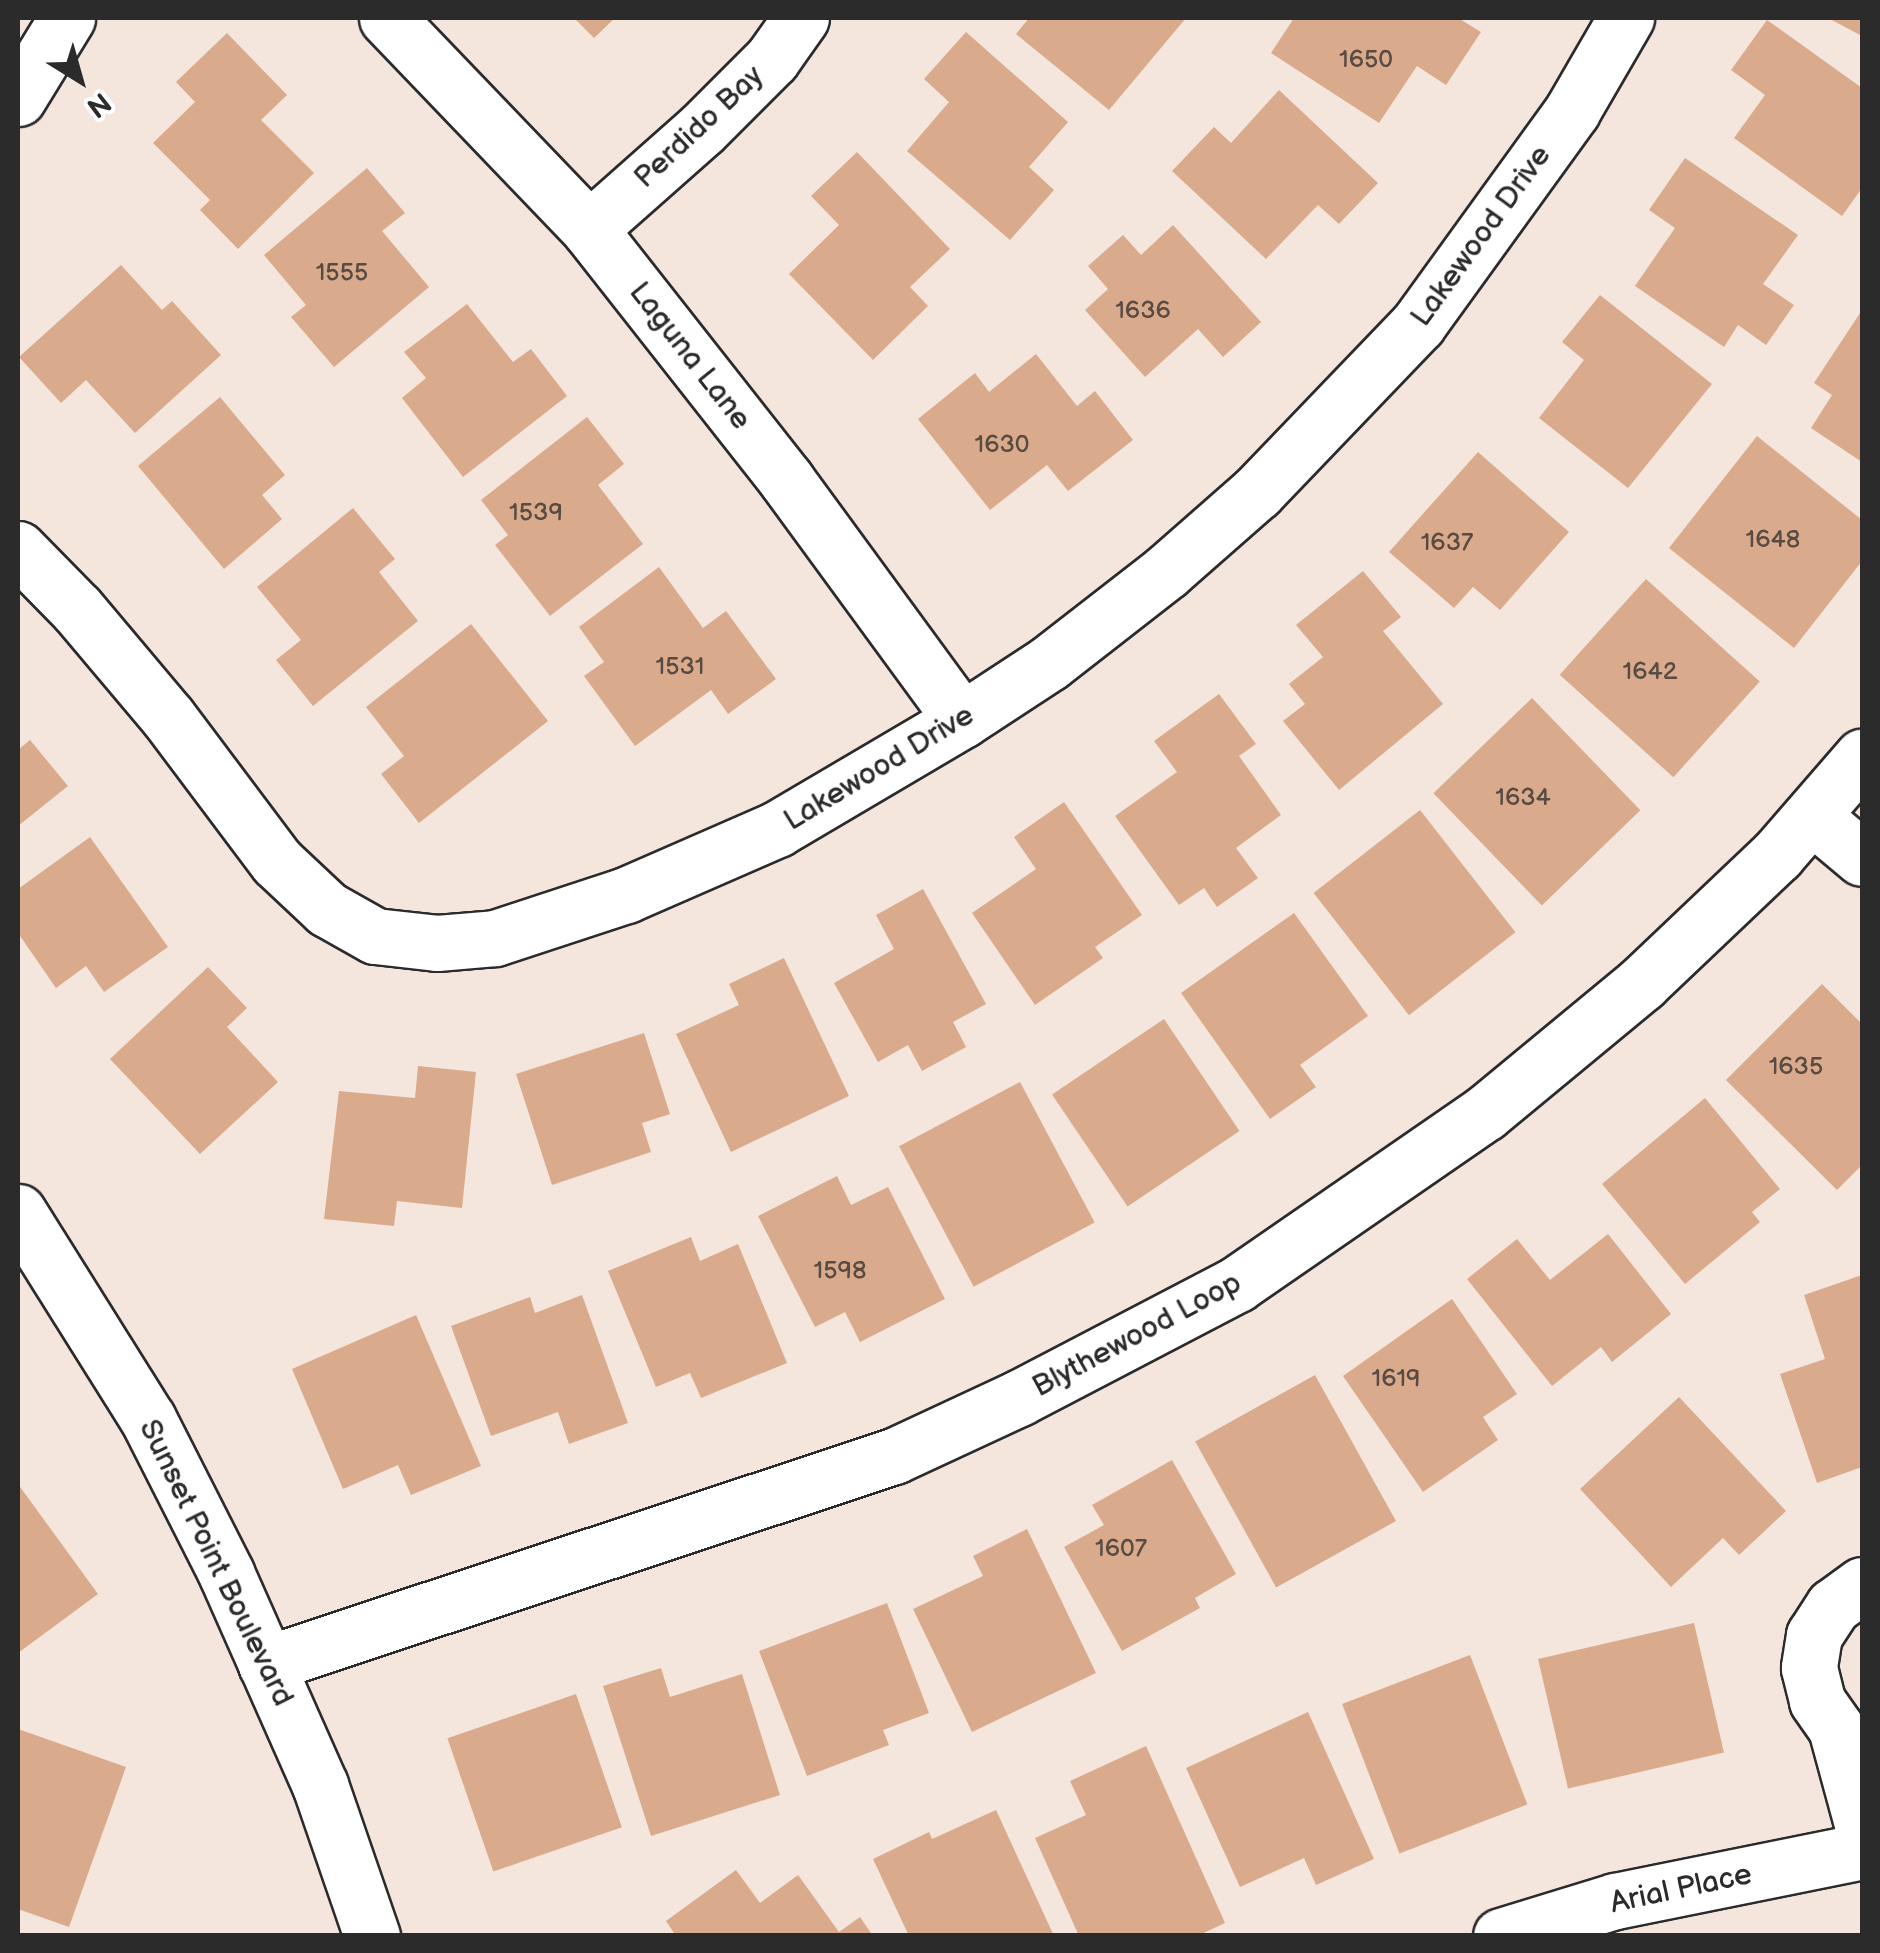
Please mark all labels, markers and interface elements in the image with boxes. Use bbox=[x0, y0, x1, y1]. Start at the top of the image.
north arrow bbox=[30, 30, 130, 130]
house number: 1650 bbox=[1339, 45, 1393, 75]
street label: Perdido Bay bbox=[627, 58, 771, 196]
text: N bbox=[80, 85, 117, 124]
street label: Lakewood Drive bbox=[1403, 138, 1559, 334]
house number: 1555 bbox=[316, 258, 368, 288]
street label: Laguna Lane bbox=[621, 275, 759, 437]
house number: 1636 bbox=[1115, 296, 1171, 326]
house number: 1630 bbox=[974, 430, 1030, 460]
house number: 1539 bbox=[509, 498, 563, 528]
house number: 1648 bbox=[1746, 525, 1800, 555]
house number: 1637 bbox=[1421, 528, 1473, 558]
house number: 1531 bbox=[655, 652, 705, 682]
house number: 1642 bbox=[1623, 657, 1677, 687]
street label: Lakewood Drive bbox=[778, 697, 980, 839]
house number: 1634 bbox=[1495, 783, 1551, 813]
house number: 1635 bbox=[1769, 1052, 1823, 1082]
house number: 1598 bbox=[813, 1256, 867, 1286]
street label: Blythewood Loop bbox=[1026, 1265, 1248, 1405]
house number: 1619 bbox=[1371, 1364, 1421, 1394]
street label: Sunset Point Boulevard bbox=[131, 1414, 301, 1712]
house number: 1607 bbox=[1095, 1534, 1147, 1564]
street label: Arial Place bbox=[1607, 1856, 1755, 1922]

